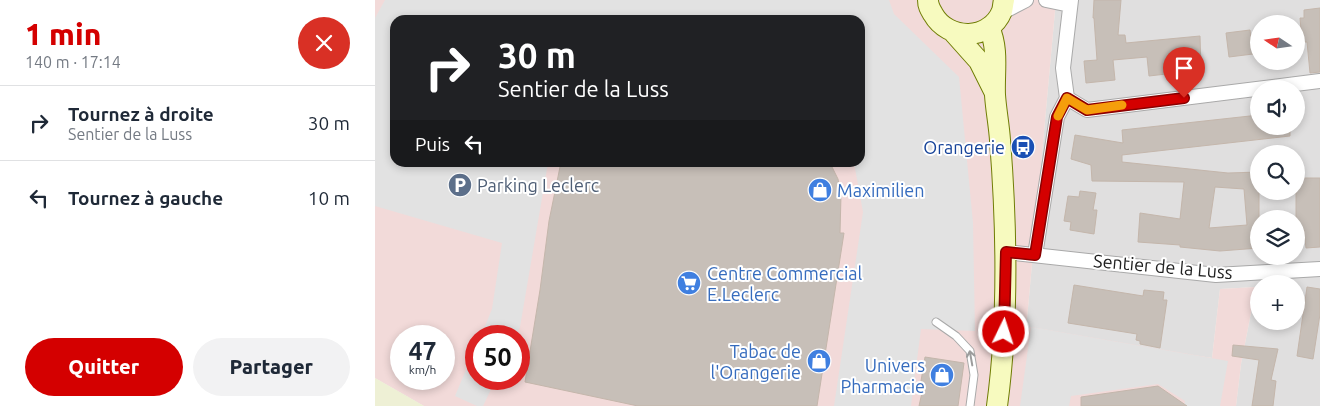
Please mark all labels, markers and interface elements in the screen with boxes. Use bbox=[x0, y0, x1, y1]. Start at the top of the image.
north arrow bbox=[1250, 15, 1305, 70]
map controls bbox=[1250, 15, 1305, 330]
text: 1 min bbox=[25, 17, 101, 51]
button: close bbox=[298, 17, 350, 69]
icon: right bbox=[415, 35, 480, 100]
text: 30 m bbox=[498, 35, 576, 75]
pin bbox=[1163, 47, 1205, 98]
text: 140 m · 17:14 bbox=[25, 53, 121, 71]
icon: arrive bbox=[1170, 54, 1198, 82]
text: Sentier de la Luss bbox=[498, 76, 669, 101]
button: sound bbox=[1250, 80, 1305, 135]
text: Tournez à droite bbox=[68, 103, 214, 125]
icon: right bbox=[25, 109, 53, 137]
text: 30 m bbox=[308, 112, 350, 134]
text: Sentier de la Luss bbox=[68, 125, 192, 143]
icon: left bbox=[460, 130, 488, 158]
text: Puis bbox=[415, 133, 450, 155]
bus stop icon: Orangerie bbox=[1010, 134, 1036, 160]
place label: Orangerie bbox=[923, 137, 1005, 157]
button: search bbox=[1250, 145, 1305, 200]
parking icon: Parking Leclerc bbox=[447, 172, 473, 198]
place label: Parking Leclerc bbox=[477, 175, 599, 195]
shop icon: Maximilien bbox=[807, 177, 833, 203]
place label: Maximilien bbox=[837, 180, 925, 200]
icon: left bbox=[25, 184, 53, 212]
text: Tournez à gauche bbox=[68, 187, 223, 209]
text: 10 m bbox=[308, 187, 350, 209]
button: layers bbox=[1250, 210, 1305, 265]
street label: Sentier de la Luss bbox=[1093, 250, 1234, 282]
place label: Centre Commercial E.Leclerc bbox=[707, 263, 863, 304]
supermarket icon: Centre Commercial E.Leclerc bbox=[676, 270, 702, 296]
button: + bbox=[1250, 275, 1305, 330]
position arrow bbox=[977, 305, 1029, 357]
speed limit sign: 50 bbox=[465, 325, 530, 390]
text: 47 bbox=[408, 337, 437, 365]
button: Quitter bbox=[25, 338, 183, 396]
button: Partager bbox=[193, 338, 350, 396]
place label: Tabac de l'Orangerie bbox=[710, 341, 801, 382]
shop icon: Tabac de l'Orangerie bbox=[806, 348, 832, 374]
one-way arrow bbox=[965, 351, 975, 367]
place label: Univers Pharmacie bbox=[840, 355, 925, 396]
shop icon: Univers Pharmacie bbox=[929, 362, 955, 388]
text: km/h bbox=[409, 363, 436, 376]

